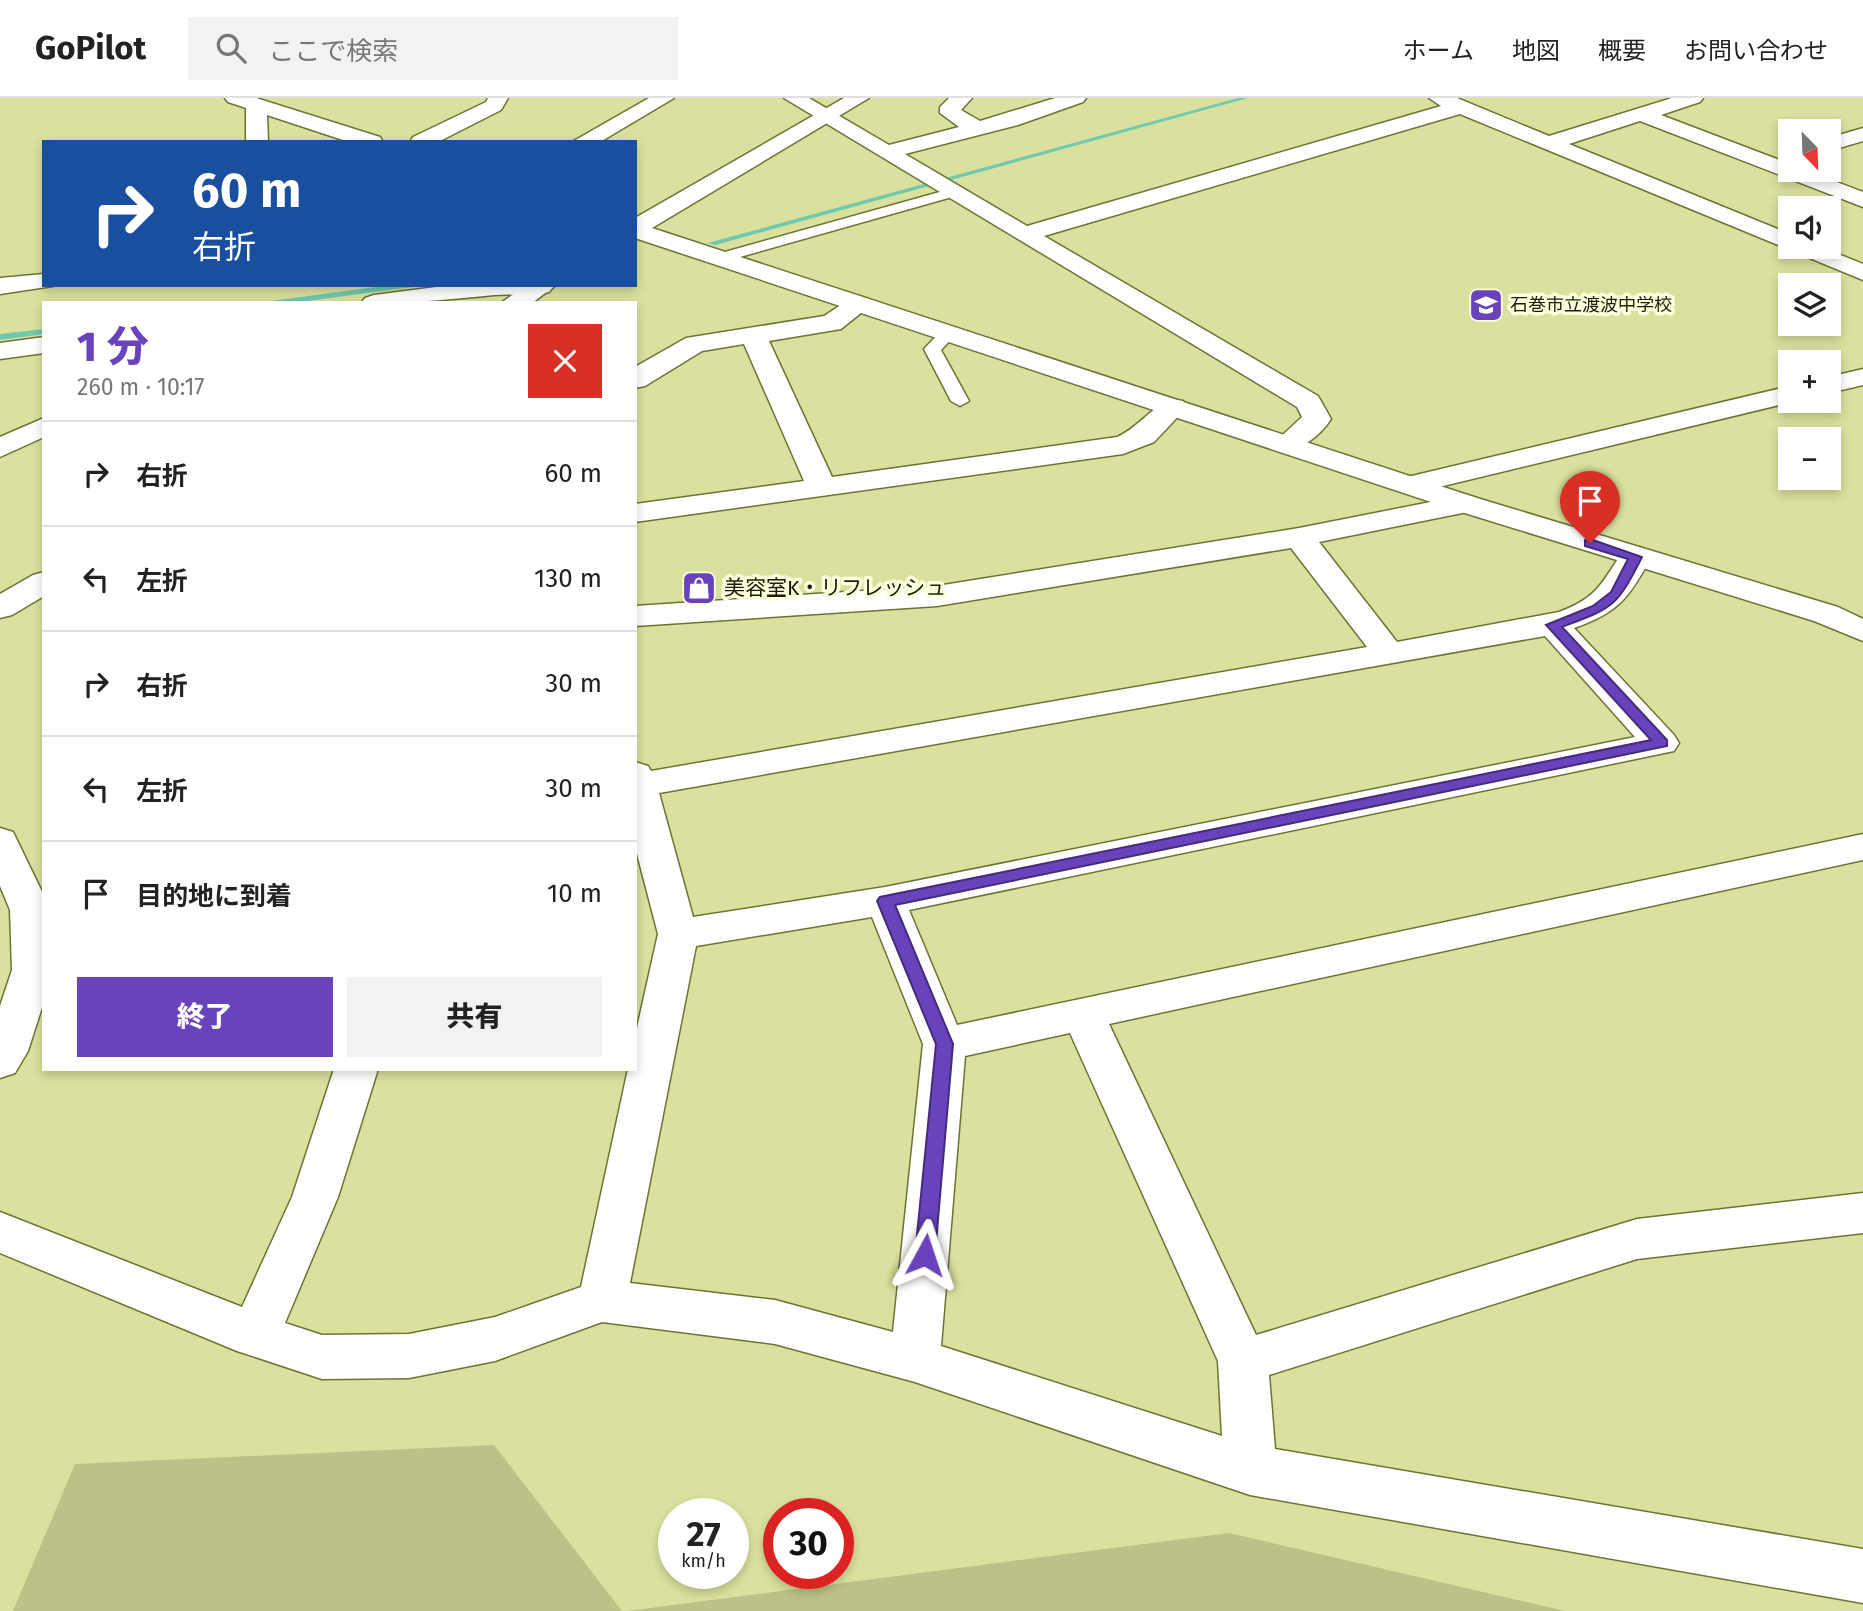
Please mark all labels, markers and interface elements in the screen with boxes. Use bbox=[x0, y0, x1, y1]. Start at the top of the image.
search box bbox=[188, 17, 678, 80]
text: GoPilot bbox=[35, 28, 146, 68]
icon: search bbox=[212, 29, 250, 67]
text: ここで検索 bbox=[268, 36, 398, 67]
text: ホーム bbox=[1403, 37, 1474, 65]
text: 地図 bbox=[1512, 37, 1560, 65]
text: 概要 bbox=[1598, 37, 1646, 65]
text: お問い合わせ bbox=[1684, 37, 1828, 65]
north arrow bbox=[1778, 119, 1841, 182]
map controls bbox=[1778, 119, 1841, 490]
text: 60 m bbox=[192, 161, 301, 220]
icon: right bbox=[77, 168, 168, 259]
button: sound bbox=[1778, 196, 1841, 259]
text: 右折 bbox=[192, 228, 256, 266]
button: layers bbox=[1778, 273, 1841, 336]
school or university icon: 石巻市立渡波中学校 bbox=[1467, 286, 1505, 324]
place label: 石巻市立渡波中学校 bbox=[1510, 294, 1672, 316]
text: 1 分 bbox=[77, 322, 148, 372]
button: close bbox=[528, 324, 602, 398]
button: + bbox=[1778, 350, 1841, 413]
text: 260 m · 10:17 bbox=[77, 373, 205, 401]
button: − bbox=[1778, 427, 1841, 490]
icon: right bbox=[77, 455, 115, 493]
text: 60 m bbox=[544, 458, 602, 489]
text: 右折 bbox=[136, 461, 188, 492]
pin bbox=[1560, 471, 1620, 543]
icon: arrive bbox=[1571, 482, 1609, 520]
icon: left bbox=[77, 560, 115, 598]
text: 130 m bbox=[534, 563, 602, 594]
text: 左折 bbox=[136, 566, 188, 597]
shop icon: 美容室K・リフレッシュ bbox=[680, 569, 718, 607]
place label: 美容室K・リフレッシュ bbox=[724, 575, 946, 601]
icon: right bbox=[77, 665, 115, 703]
text: 30 m bbox=[545, 668, 602, 699]
text: 右折 bbox=[136, 671, 188, 702]
icon: left bbox=[77, 770, 115, 808]
text: 30 m bbox=[545, 773, 602, 804]
text: 左折 bbox=[136, 776, 188, 807]
icon: arrive bbox=[77, 875, 115, 913]
text: 10 m bbox=[547, 878, 602, 909]
text: 目的地に到着 bbox=[136, 881, 292, 912]
button: 終了 bbox=[77, 977, 333, 1057]
button: 共有 bbox=[347, 977, 602, 1057]
position arrow bbox=[888, 1218, 962, 1292]
speed limit sign: 30 bbox=[763, 1498, 854, 1589]
text: 27 bbox=[686, 1513, 721, 1555]
text: km/h bbox=[681, 1550, 726, 1572]

